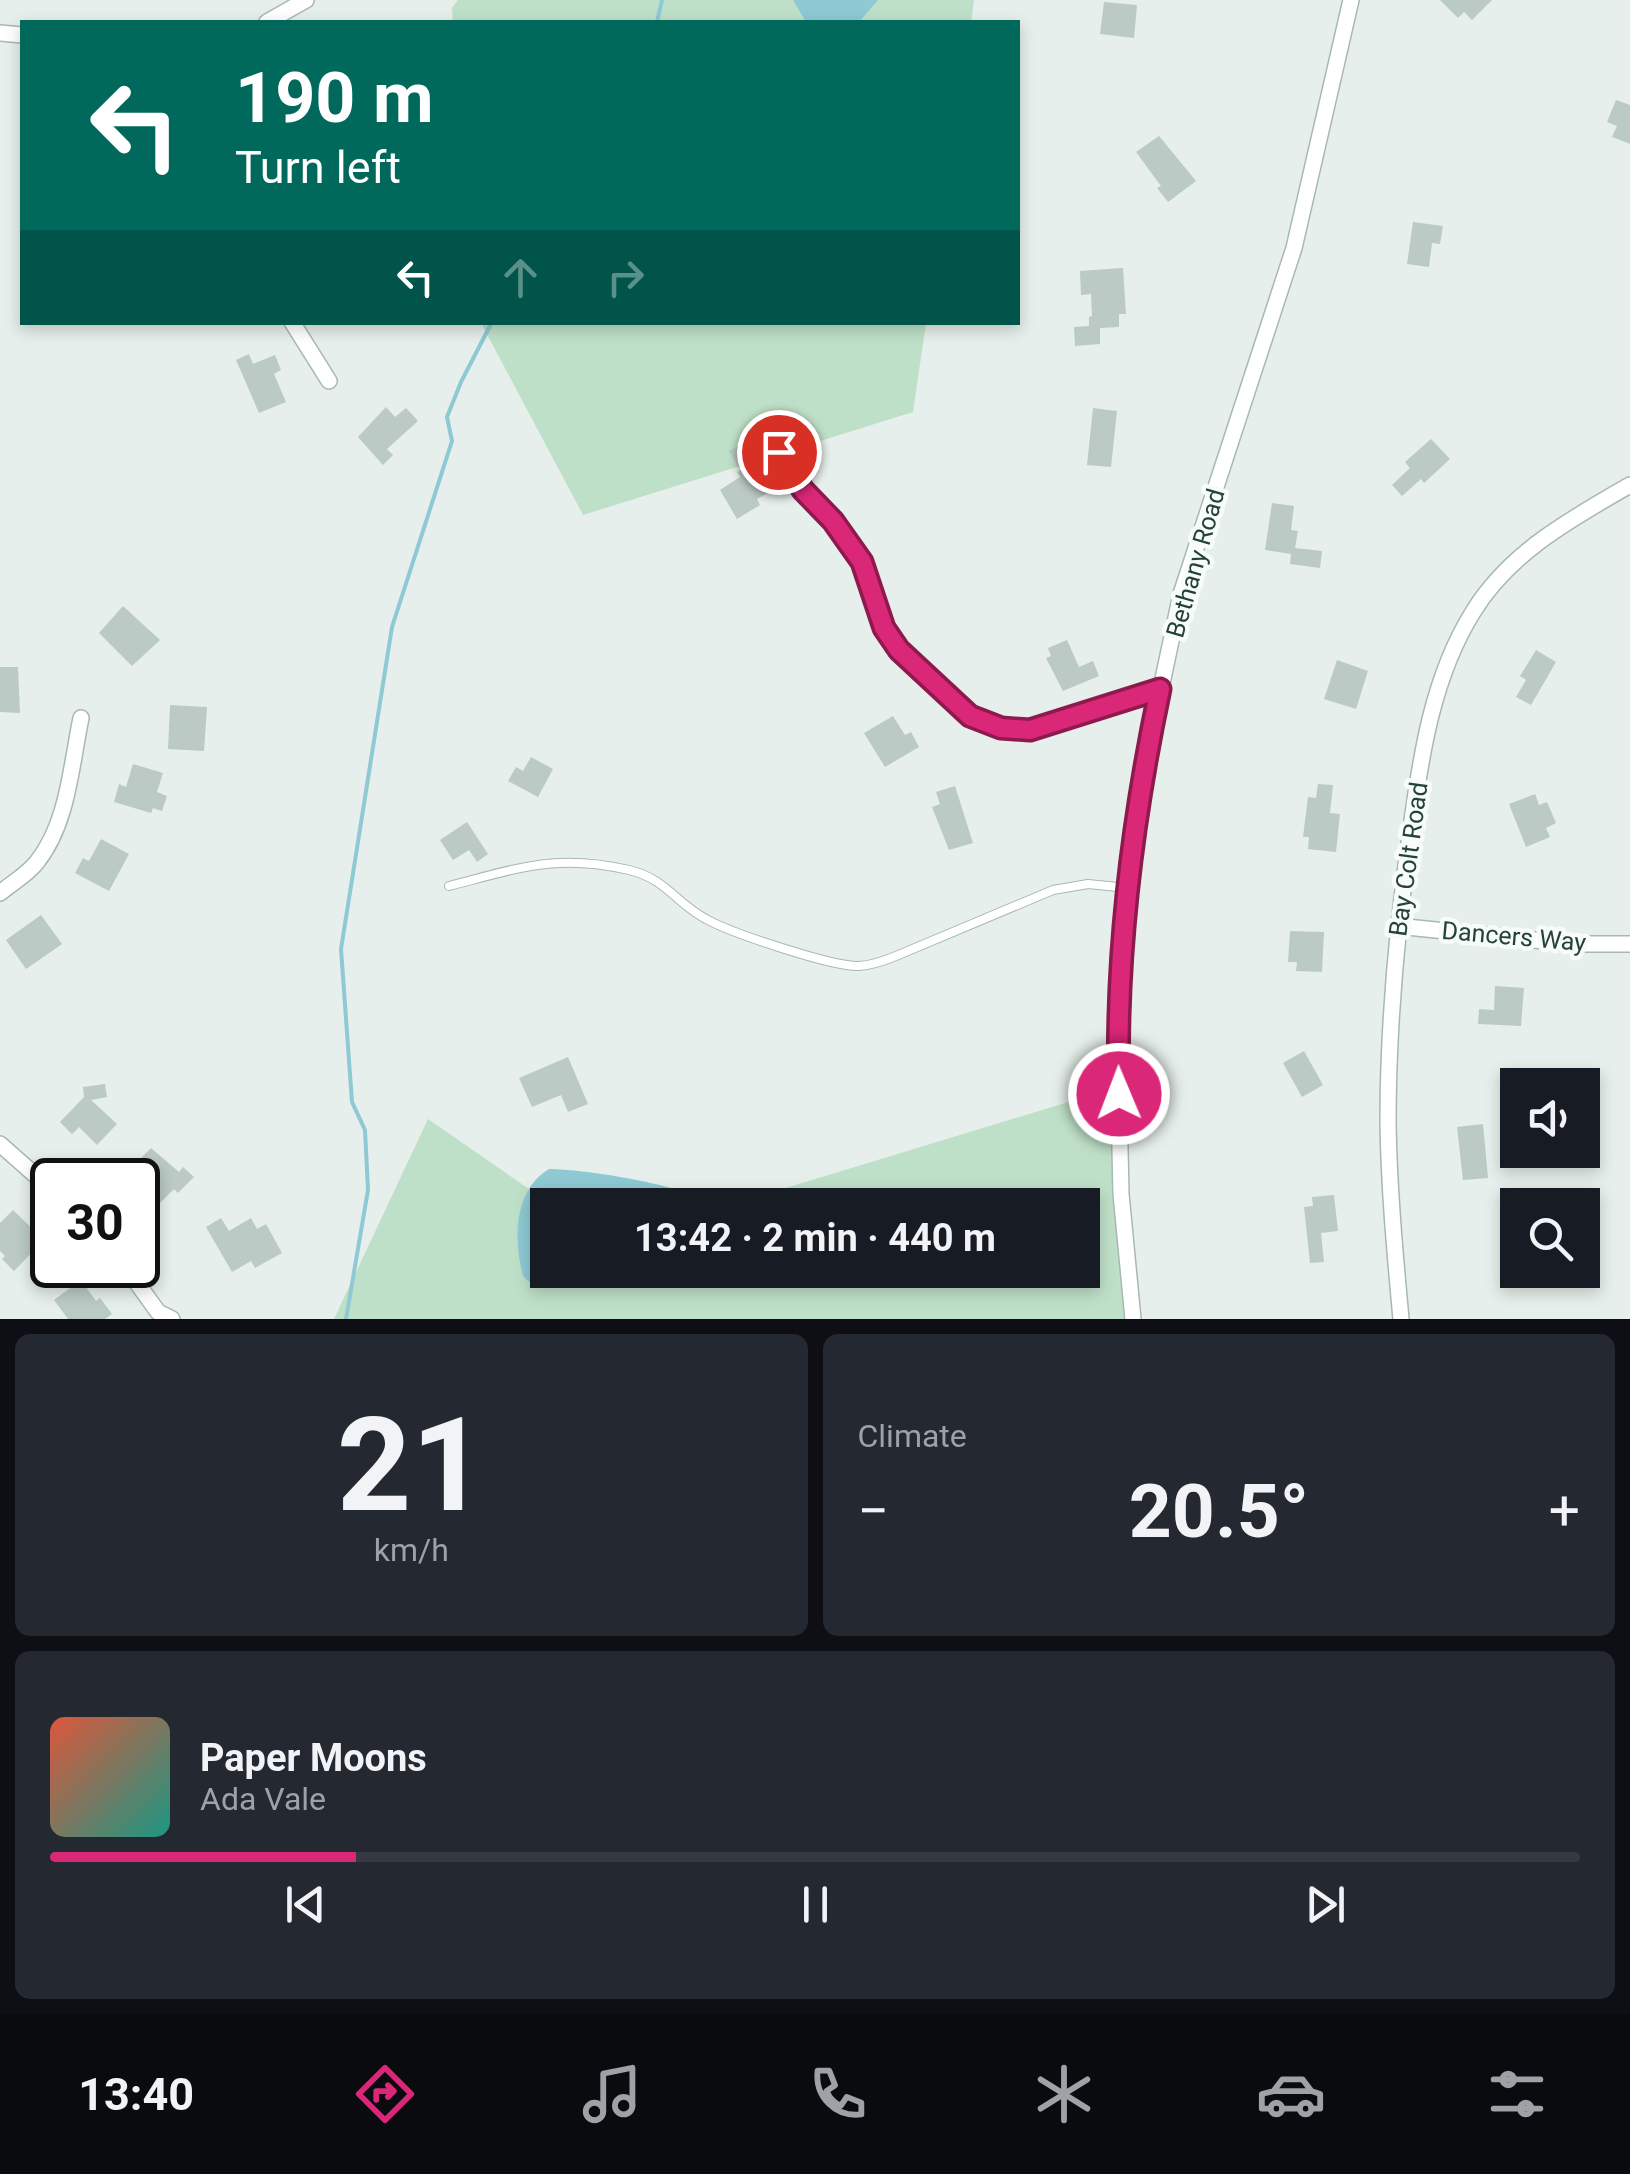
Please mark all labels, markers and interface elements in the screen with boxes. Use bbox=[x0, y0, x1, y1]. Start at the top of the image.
text: 190 m bbox=[235, 57, 434, 139]
icon: left bbox=[70, 60, 200, 190]
text: Turn left bbox=[235, 141, 401, 194]
icon: left bbox=[388, 250, 443, 305]
icon: ahead bbox=[493, 250, 548, 305]
icon: right bbox=[598, 250, 653, 305]
pin bbox=[737, 410, 822, 495]
icon: arrive bbox=[752, 425, 807, 480]
street label: Bethany Road bbox=[1160, 485, 1231, 641]
street label: Bay Colt Road bbox=[1383, 780, 1434, 938]
street label: Dancers Way bbox=[1441, 916, 1587, 957]
position arrow bbox=[1067, 1042, 1171, 1146]
map controls bbox=[1500, 1068, 1600, 1288]
button: sound bbox=[1500, 1068, 1600, 1168]
speed limit sign: 30 bbox=[30, 1158, 160, 1288]
button: search bbox=[1500, 1188, 1600, 1288]
text: 13:42 · 2 min · 440 m bbox=[634, 1216, 996, 1260]
text: 21 bbox=[337, 1389, 486, 1542]
text: Climate bbox=[858, 1417, 967, 1455]
text: 20.5° bbox=[1129, 1467, 1309, 1555]
text: − bbox=[858, 1479, 889, 1543]
text: + bbox=[1549, 1479, 1580, 1543]
text: km/h bbox=[374, 1531, 449, 1569]
text: Paper Moons bbox=[200, 1736, 427, 1780]
text: Ada Vale bbox=[200, 1780, 326, 1818]
icon: previous bbox=[278, 1877, 333, 1932]
icon: pause bbox=[788, 1877, 843, 1932]
icon: next bbox=[1298, 1877, 1353, 1932]
icon: directions bbox=[350, 2059, 420, 2129]
icon: music bbox=[577, 2059, 647, 2129]
icon: phone bbox=[803, 2059, 873, 2129]
icon: climate bbox=[1029, 2059, 1099, 2129]
icon: car bbox=[1256, 2059, 1326, 2129]
icon: filters bbox=[1482, 2059, 1552, 2129]
text: 13:40 bbox=[78, 2068, 194, 2121]

